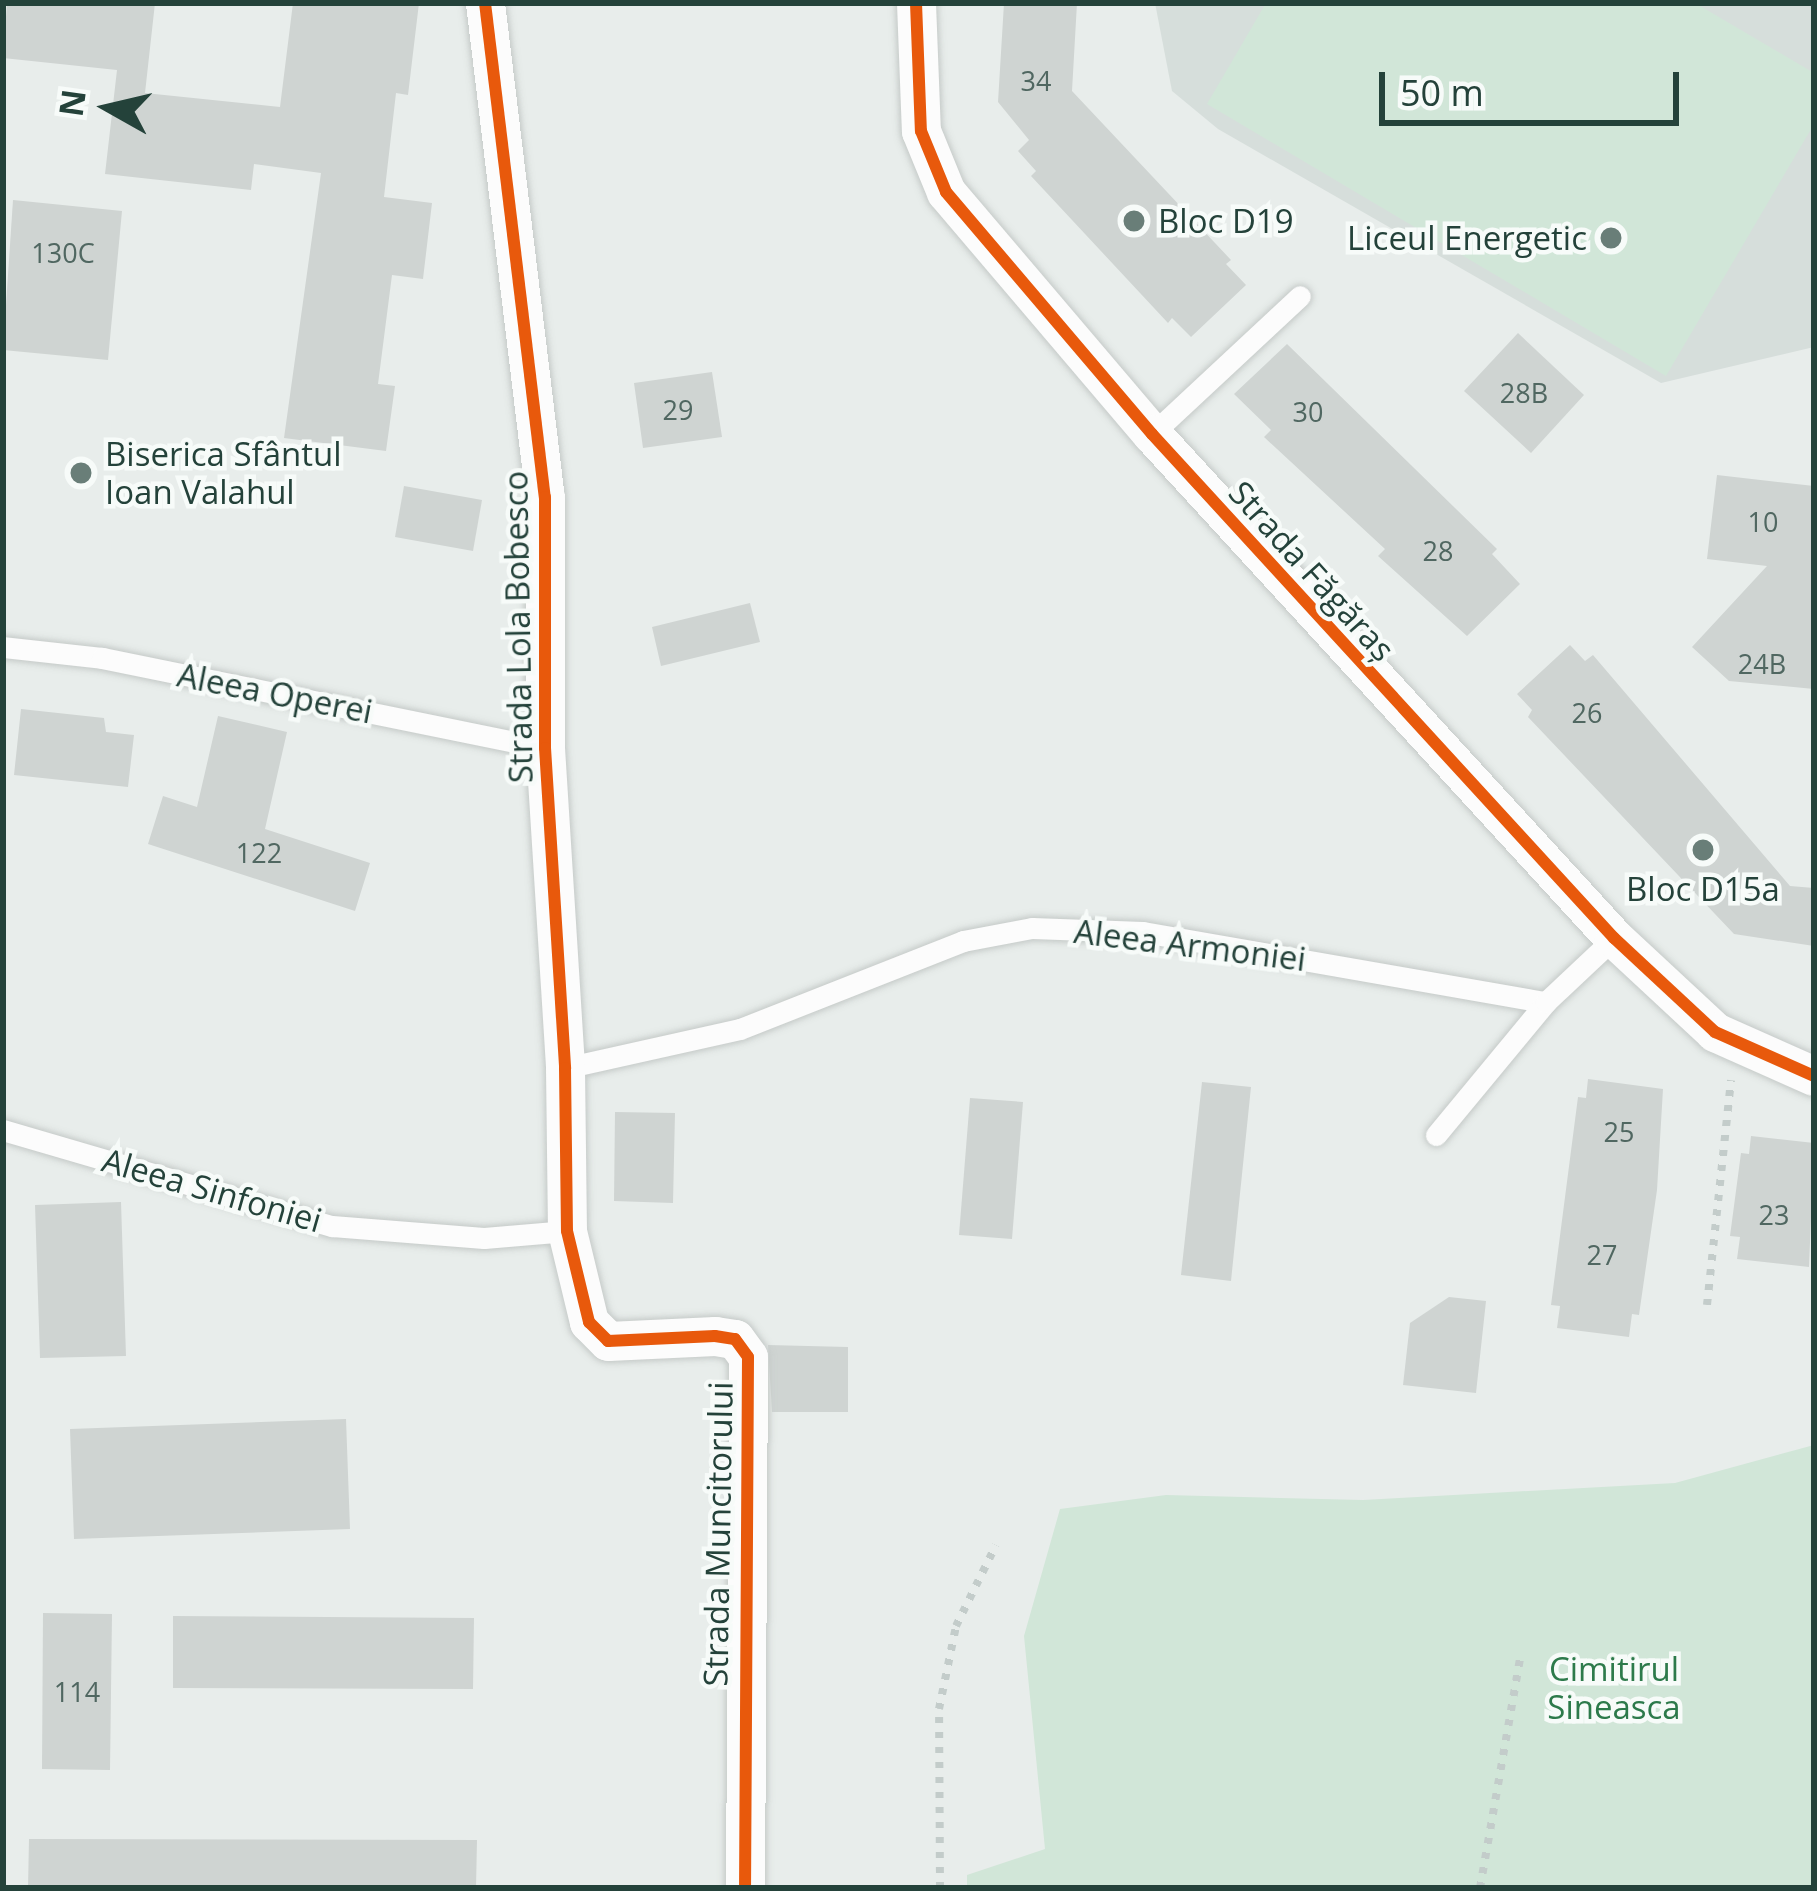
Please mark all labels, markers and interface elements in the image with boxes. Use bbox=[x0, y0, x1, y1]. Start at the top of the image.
north arrow bbox=[48, 48, 168, 168]
scale bar bbox=[1385, 48, 1685, 122]
house number: 34 bbox=[1021, 65, 1051, 97]
text: 50 m bbox=[1400, 68, 1484, 117]
text: N bbox=[48, 86, 96, 119]
place label: Bloc D19 bbox=[1158, 201, 1294, 241]
marker: Bloc D19 bbox=[1121, 208, 1147, 234]
place label: Liceul Energetic bbox=[1347, 218, 1587, 258]
marker: Liceul Energetic bbox=[1598, 225, 1624, 251]
house number: 130C bbox=[31, 237, 95, 269]
house number: 28B bbox=[1500, 377, 1548, 409]
house number: 29 bbox=[663, 394, 693, 426]
house number: 30 bbox=[1293, 396, 1323, 428]
place label: Biserica Sfântul Ioan Valahul bbox=[105, 434, 342, 512]
marker: Biserica Sfântul Ioan Valahul bbox=[68, 460, 94, 486]
street label: Strada Lola Bobesco bbox=[495, 470, 541, 784]
street label: Strada Făgăraș bbox=[1221, 473, 1403, 669]
house number: 10 bbox=[1748, 506, 1778, 538]
house number: 28 bbox=[1423, 535, 1453, 567]
house number: 24B bbox=[1738, 648, 1786, 680]
street label: Aleea Operei bbox=[174, 655, 376, 731]
house number: 26 bbox=[1572, 697, 1602, 729]
house number: 122 bbox=[236, 837, 282, 869]
marker: Bloc D15a bbox=[1690, 837, 1716, 863]
place label: Bloc D15a bbox=[1626, 869, 1780, 909]
street label: Aleea Armoniei bbox=[1072, 911, 1308, 979]
house number: 25 bbox=[1604, 1116, 1634, 1148]
street label: Aleea Sinfoniei bbox=[98, 1140, 326, 1240]
house number: 23 bbox=[1759, 1199, 1789, 1231]
house number: 27 bbox=[1587, 1239, 1617, 1271]
street label: Strada Muncitorului bbox=[696, 1381, 740, 1687]
park label: Cimitirul Sineasca bbox=[1547, 1649, 1681, 1727]
house number: 114 bbox=[54, 1676, 100, 1708]

